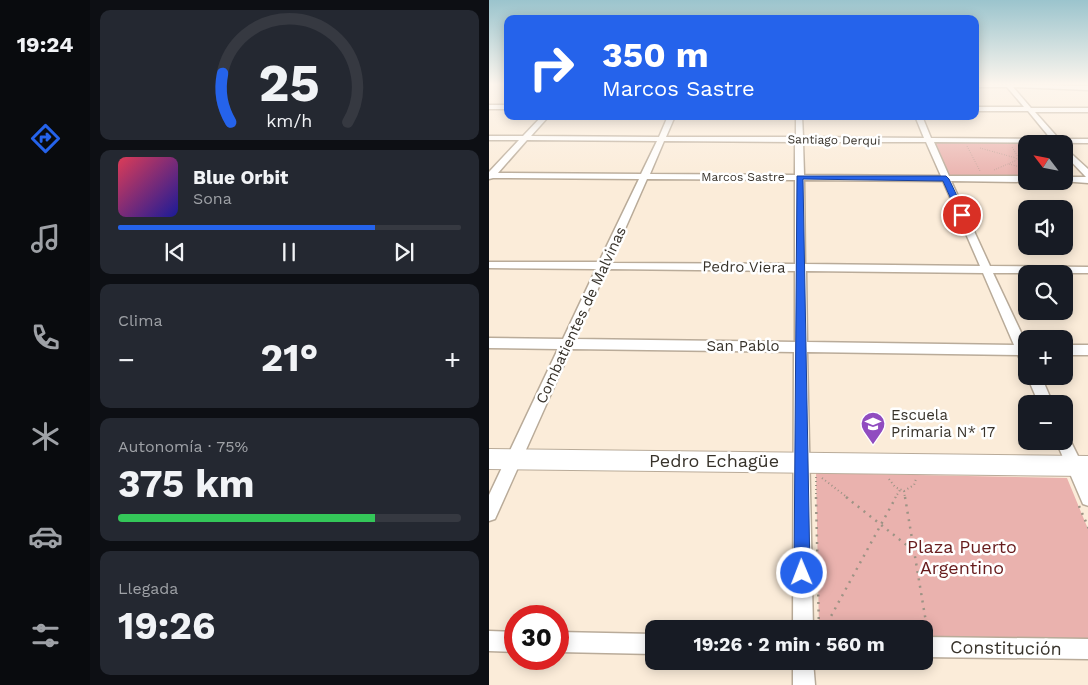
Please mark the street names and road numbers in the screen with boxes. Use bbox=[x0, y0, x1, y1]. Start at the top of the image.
street label: Santiago Derqui bbox=[787, 132, 881, 148]
street label: Marcos Sastre bbox=[701, 170, 785, 184]
street label: Combatientes de Malvinas bbox=[532, 223, 630, 406]
street label: Pedro Viera bbox=[702, 257, 786, 277]
street label: San Pablo bbox=[707, 337, 780, 355]
street label: Pedro Echagüe bbox=[649, 450, 779, 471]
street label: Constitución bbox=[950, 636, 1062, 659]

